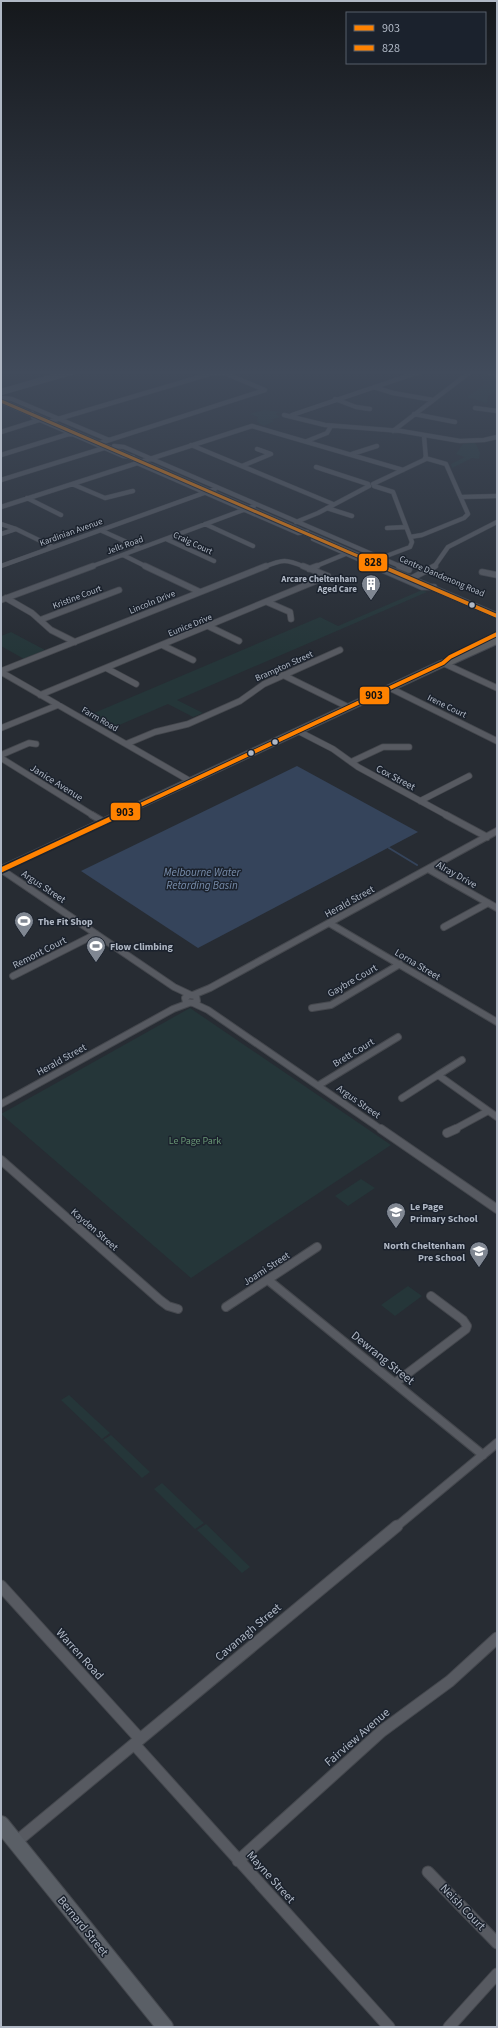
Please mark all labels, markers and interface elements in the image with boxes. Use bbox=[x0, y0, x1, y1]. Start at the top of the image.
legend bbox=[346, 12, 486, 64]
text: 903 bbox=[382, 20, 400, 37]
text: 828 bbox=[382, 40, 400, 57]
street label: Kardinian Avenue bbox=[38, 515, 105, 550]
street label: Craig Court bbox=[171, 529, 215, 558]
street label: Jells Road bbox=[105, 533, 145, 558]
line badge: 828 bbox=[358, 553, 388, 572]
street label: Centre Dandenong Road bbox=[397, 553, 487, 600]
text: 828 bbox=[364, 555, 382, 570]
place label: Arcare Cheltenham Aged Care bbox=[280, 573, 357, 596]
building icon: Arcare Cheltenham Aged Care bbox=[360, 573, 382, 601]
street label: Kristine Court bbox=[51, 582, 104, 613]
street label: Lincoln Drive bbox=[127, 587, 178, 618]
unlabelled marker bbox=[467, 600, 477, 610]
street label: Eunice Drive bbox=[166, 611, 215, 640]
street label: Brampton Street bbox=[253, 648, 315, 685]
line badge: 903 bbox=[359, 686, 390, 705]
text: 903 bbox=[365, 688, 383, 703]
street label: Irene Court bbox=[425, 691, 469, 722]
street label: Farm Road bbox=[79, 704, 120, 735]
unlabelled marker bbox=[270, 737, 280, 747]
unlabelled marker bbox=[246, 748, 256, 758]
street label: Janice Avenue bbox=[27, 761, 86, 805]
street label: Cox Street bbox=[373, 762, 418, 794]
line badge: 903 bbox=[110, 802, 141, 821]
text: 903 bbox=[116, 805, 134, 820]
street label: Alray Drive bbox=[434, 858, 479, 892]
water label: Melbourne Water Retarding Basin bbox=[164, 865, 242, 893]
street label: Argus Street bbox=[19, 867, 69, 907]
street label: Herald Street bbox=[322, 882, 377, 921]
sports icon: The Fit Shop bbox=[13, 910, 35, 938]
place label: The Fit Shop bbox=[38, 915, 93, 929]
street label: Remont Court bbox=[10, 933, 69, 972]
sports icon: Flow Climbing bbox=[85, 935, 107, 963]
place label: Flow Climbing bbox=[110, 940, 174, 954]
street label: Lorna Street bbox=[392, 946, 444, 984]
street label: Gaybre Court bbox=[325, 961, 380, 1001]
street label: Brett Court bbox=[330, 1035, 377, 1071]
street label: Herald Street bbox=[34, 1040, 89, 1079]
street label: Argus Street bbox=[334, 1082, 384, 1122]
park label: Le Page Park bbox=[169, 1134, 221, 1148]
place label: Le Page Primary School bbox=[410, 1200, 478, 1226]
school or university icon: Le Page Primary School bbox=[385, 1201, 407, 1229]
street label: Kayden Street bbox=[68, 1205, 121, 1255]
place label: North Cheltenham Pre School bbox=[384, 1239, 465, 1265]
school or university icon: North Cheltenham Pre School bbox=[468, 1240, 490, 1268]
street label: Joami Street bbox=[241, 1248, 293, 1289]
street label: Dewrang Street bbox=[347, 1328, 418, 1389]
street label: Cavanagh Street bbox=[211, 1600, 285, 1665]
street label: Warren Road bbox=[52, 1625, 107, 1684]
street label: Fairview Avenue bbox=[321, 1704, 394, 1771]
street label: Mayne Street bbox=[242, 1847, 299, 1907]
street label: Neish Court bbox=[436, 1880, 489, 1934]
street label: Bernard Street bbox=[53, 1893, 112, 1960]

